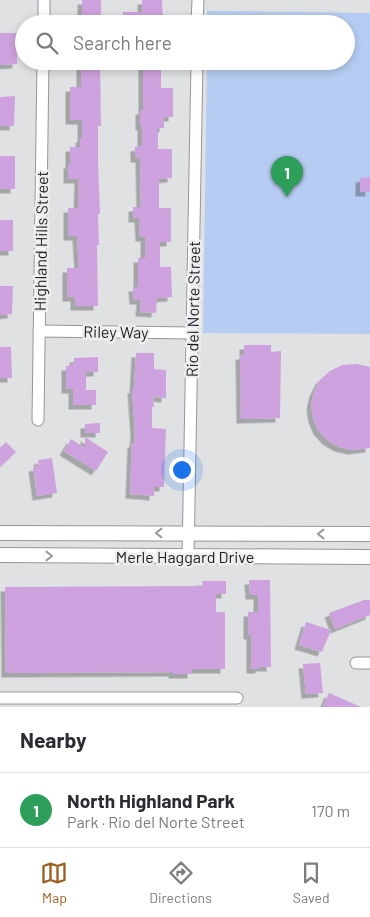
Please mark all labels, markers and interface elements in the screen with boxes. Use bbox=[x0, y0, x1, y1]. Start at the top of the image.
search box bbox=[15, 15, 355, 70]
icon: search bbox=[33, 29, 61, 57]
text: Search here bbox=[73, 31, 172, 54]
pin: 1 bbox=[271, 156, 303, 197]
street label: Highland Hills Street bbox=[30, 171, 51, 311]
street label: Rio del Norte Street bbox=[182, 241, 203, 377]
street label: Riley Way bbox=[83, 321, 149, 342]
your location bbox=[169, 457, 195, 483]
one-way arrow bbox=[155, 528, 162, 538]
one-way arrow bbox=[317, 529, 325, 539]
street label: Merle Haggard Drive bbox=[116, 547, 254, 566]
one-way arrow bbox=[45, 551, 53, 561]
text: Nearby bbox=[20, 727, 86, 752]
text: North Highland Park bbox=[67, 789, 235, 812]
text: 1 bbox=[33, 801, 39, 820]
text: 170 m bbox=[311, 801, 350, 820]
text: Park · Rio del Norte Street bbox=[67, 812, 245, 831]
tab: Map bbox=[40, 859, 68, 906]
tab: Directions bbox=[149, 859, 212, 906]
tab: Saved bbox=[293, 859, 330, 906]

